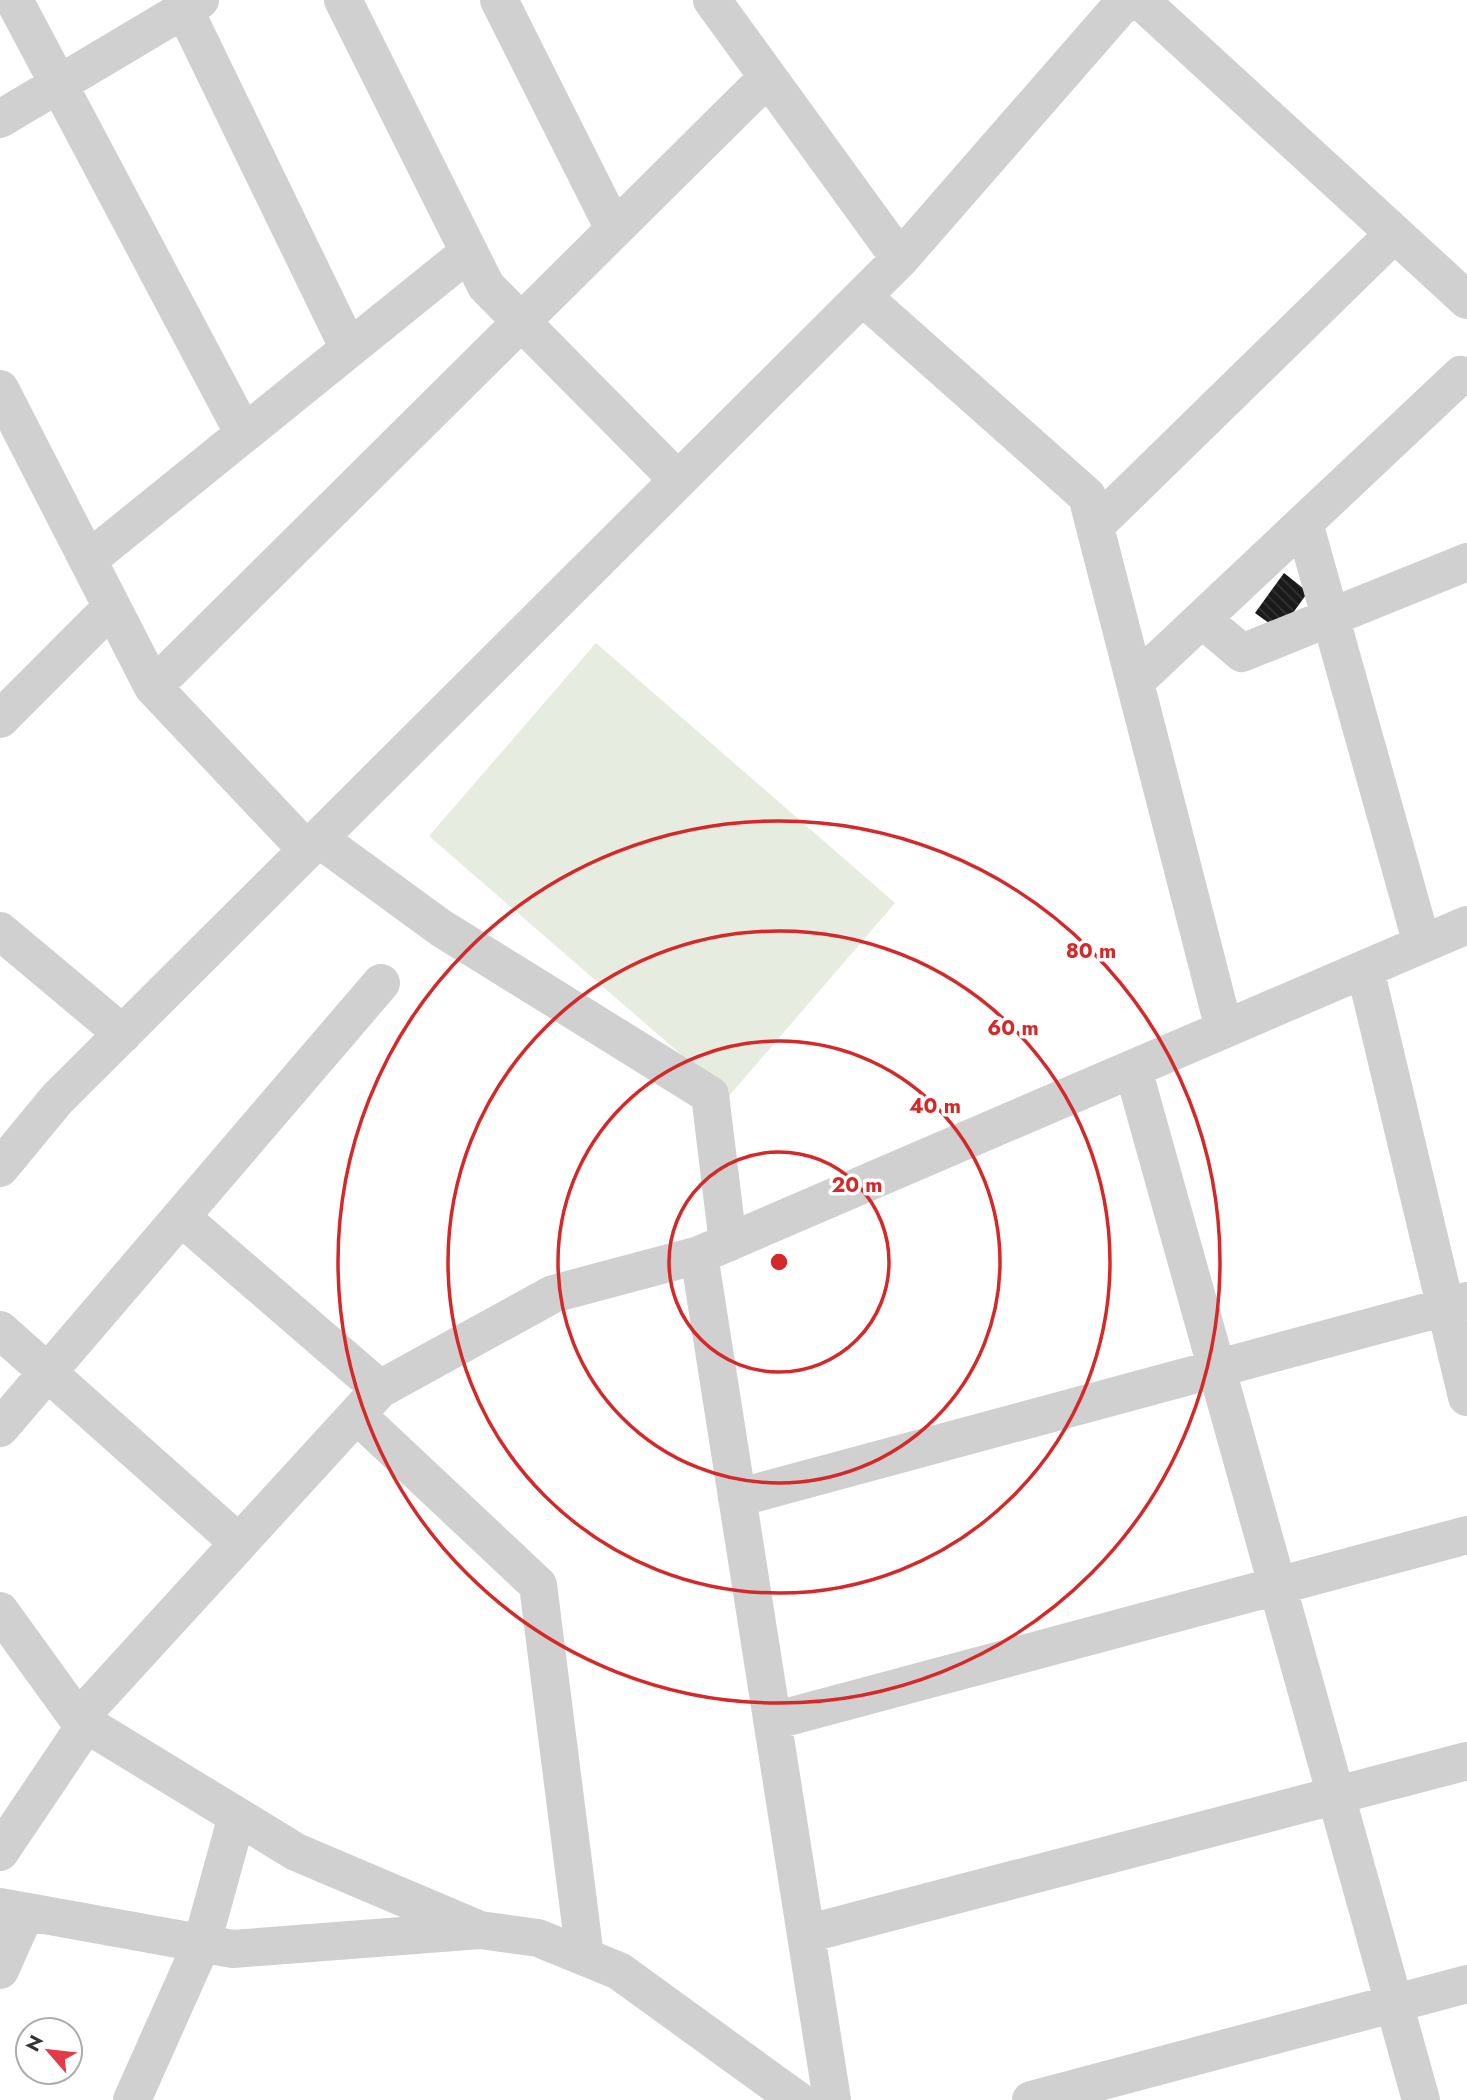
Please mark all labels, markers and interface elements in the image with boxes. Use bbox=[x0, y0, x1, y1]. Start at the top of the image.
text: 80 m bbox=[1066, 936, 1116, 966]
text: 60 m bbox=[987, 1013, 1039, 1043]
text: 40 m bbox=[909, 1091, 961, 1121]
text: 20 m bbox=[831, 1170, 883, 1200]
centre of rings bbox=[767, 1250, 791, 1274]
north arrow bbox=[14, 2016, 84, 2086]
text: N bbox=[19, 2030, 50, 2056]

